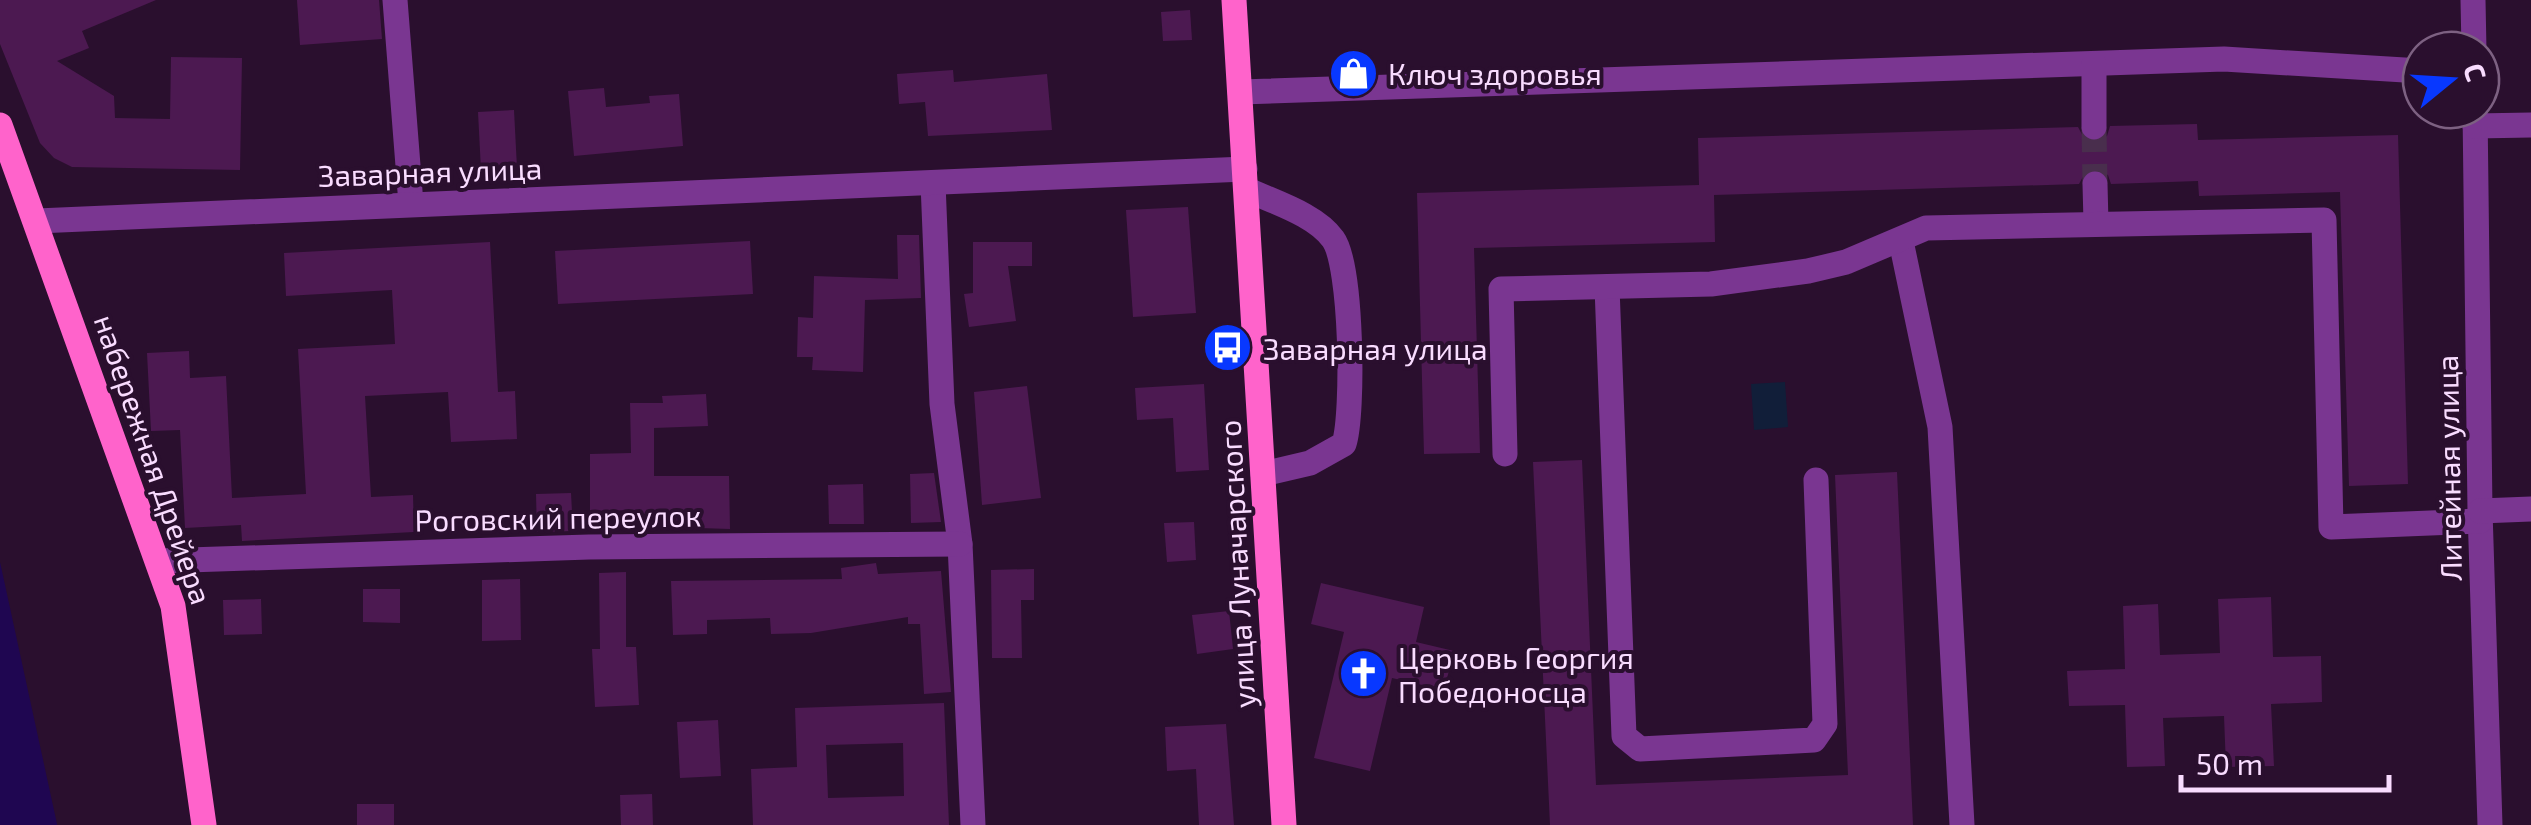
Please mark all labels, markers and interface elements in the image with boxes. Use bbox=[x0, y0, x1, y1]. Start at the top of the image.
north arrow bbox=[2401, 30, 2501, 130]
shop icon: Ключ здоровья bbox=[1327, 47, 1379, 99]
place label: Ключ здоровья bbox=[1388, 55, 1602, 91]
text: С bbox=[2457, 59, 2494, 85]
street label: Заварная улица bbox=[317, 149, 543, 194]
street label: набережная Дрейера bbox=[88, 309, 220, 609]
bus stop icon: Заварная улица bbox=[1202, 322, 1254, 374]
place label: Заварная улица bbox=[1263, 330, 1488, 367]
street label: Литейная улица bbox=[2428, 355, 2469, 581]
street label: улица Луначарского bbox=[1210, 419, 1263, 709]
street label: Роговский переулок bbox=[414, 496, 702, 538]
place label: Церковь Георгия Победоносца bbox=[1398, 639, 1634, 709]
church icon: Церковь Георгия Победоносца bbox=[1337, 648, 1389, 700]
scale bar bbox=[2181, 730, 2388, 792]
text: 50 m bbox=[2196, 745, 2263, 781]

